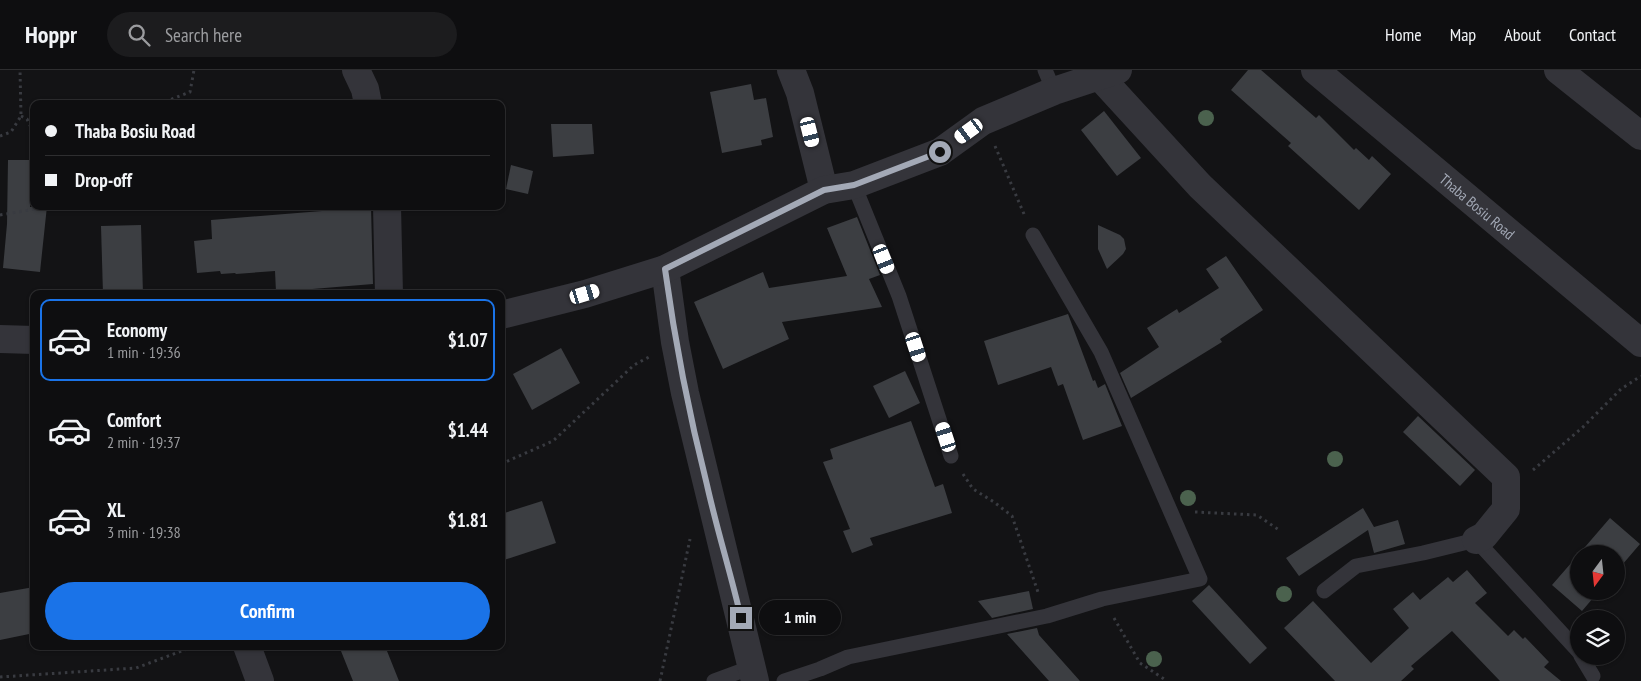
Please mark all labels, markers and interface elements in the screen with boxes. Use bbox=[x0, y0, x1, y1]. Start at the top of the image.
search box bbox=[107, 12, 457, 57]
text: Hoppr bbox=[25, 19, 77, 50]
icon: search bbox=[125, 21, 153, 49]
text: Search here bbox=[165, 23, 242, 47]
text: Home bbox=[1385, 23, 1422, 46]
text: Map bbox=[1450, 23, 1476, 46]
text: About bbox=[1504, 23, 1541, 46]
text: Contact bbox=[1569, 23, 1616, 46]
car bbox=[799, 116, 820, 148]
car bbox=[952, 116, 985, 146]
text: Thaba Bosiu Road bbox=[75, 119, 195, 143]
route start bbox=[929, 141, 951, 163]
text: Drop-off bbox=[75, 168, 132, 192]
street label: Thaba Bosiu Road bbox=[1436, 169, 1519, 243]
car bbox=[871, 242, 896, 276]
car bbox=[568, 282, 601, 306]
icon: car bbox=[47, 318, 92, 363]
text: Economy bbox=[107, 318, 167, 342]
text: $1.07 bbox=[448, 328, 488, 352]
car bbox=[904, 330, 927, 364]
text: 1 min · 19:36 bbox=[107, 342, 181, 362]
icon: car bbox=[47, 408, 92, 453]
text: Comfort bbox=[107, 408, 161, 432]
text: $1.44 bbox=[448, 418, 488, 442]
car bbox=[934, 420, 957, 454]
text: 2 min · 19:37 bbox=[107, 432, 181, 452]
icon: car bbox=[47, 498, 92, 543]
text: XL bbox=[107, 498, 125, 522]
text: $1.81 bbox=[448, 508, 488, 532]
text: 3 min · 19:38 bbox=[107, 522, 181, 542]
north arrow bbox=[1570, 545, 1625, 600]
map controls bbox=[1570, 545, 1625, 665]
button: Confirm bbox=[45, 582, 490, 640]
callout: 1 min bbox=[758, 600, 841, 636]
route end bbox=[730, 607, 752, 629]
text: 1 min bbox=[784, 607, 816, 627]
button: layers bbox=[1570, 610, 1625, 665]

